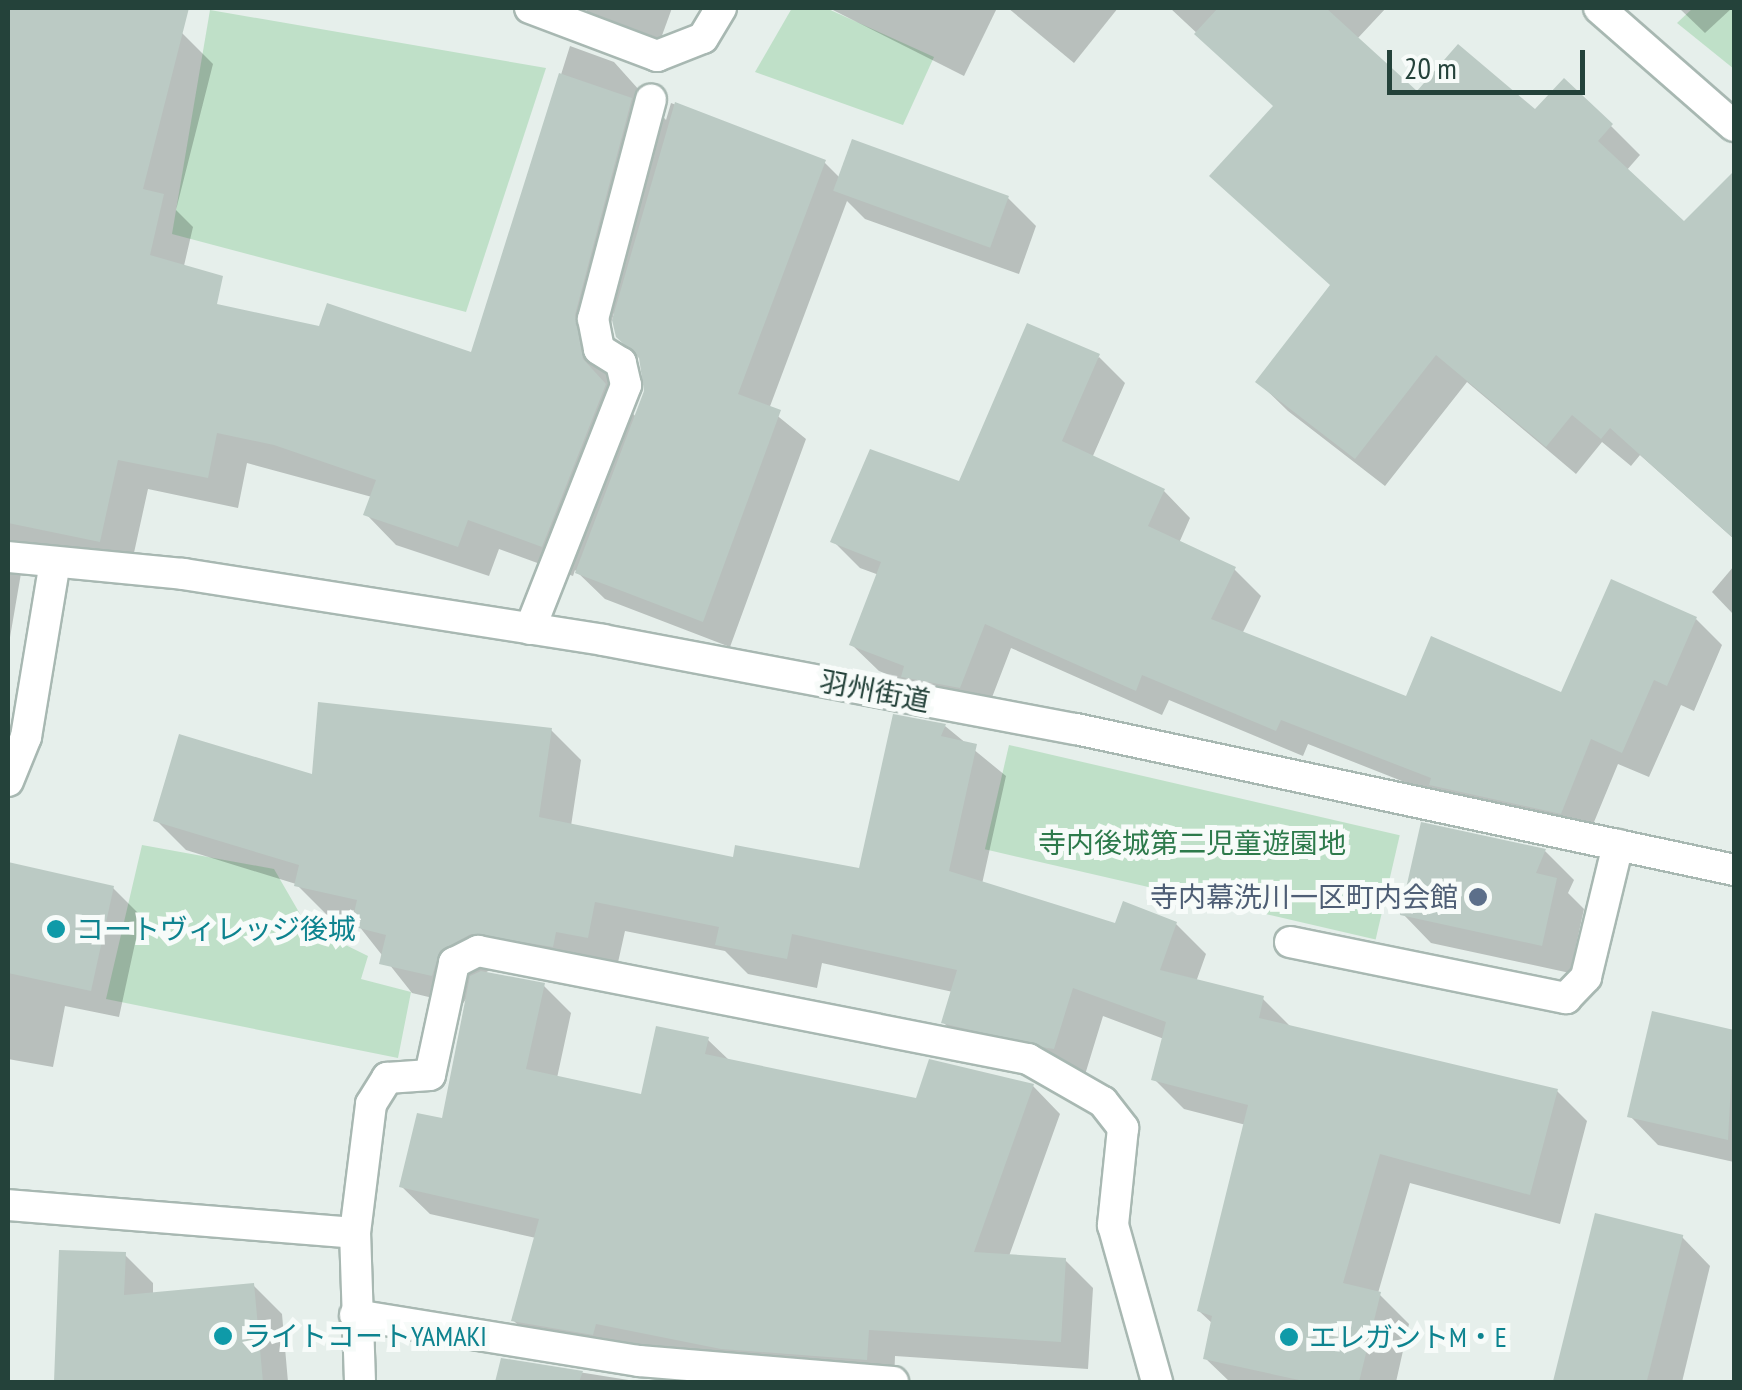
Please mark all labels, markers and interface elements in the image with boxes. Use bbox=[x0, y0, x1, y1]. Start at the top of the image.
scale bar bbox=[1392, 30, 1590, 92]
text: 20 m bbox=[1404, 48, 1457, 87]
street label: 羽州街道 bbox=[817, 664, 933, 718]
park label: 寺内後城第二児童遊園地 bbox=[1038, 826, 1346, 860]
place label: 寺内幕洗川一区町内会館 bbox=[1150, 880, 1458, 914]
marker: 寺内幕洗川一区町内会館 bbox=[1467, 886, 1489, 908]
place label: コートヴィレッジ後城 bbox=[76, 912, 356, 946]
marker: コートヴィレッジ後城 bbox=[45, 918, 67, 940]
place label: ライトコートYAMAKI bbox=[243, 1319, 487, 1353]
place label: エレガントM・E bbox=[1309, 1320, 1507, 1354]
marker: ライトコートYAMAKI bbox=[212, 1325, 234, 1347]
marker: エレガントM・E bbox=[1278, 1326, 1300, 1348]

